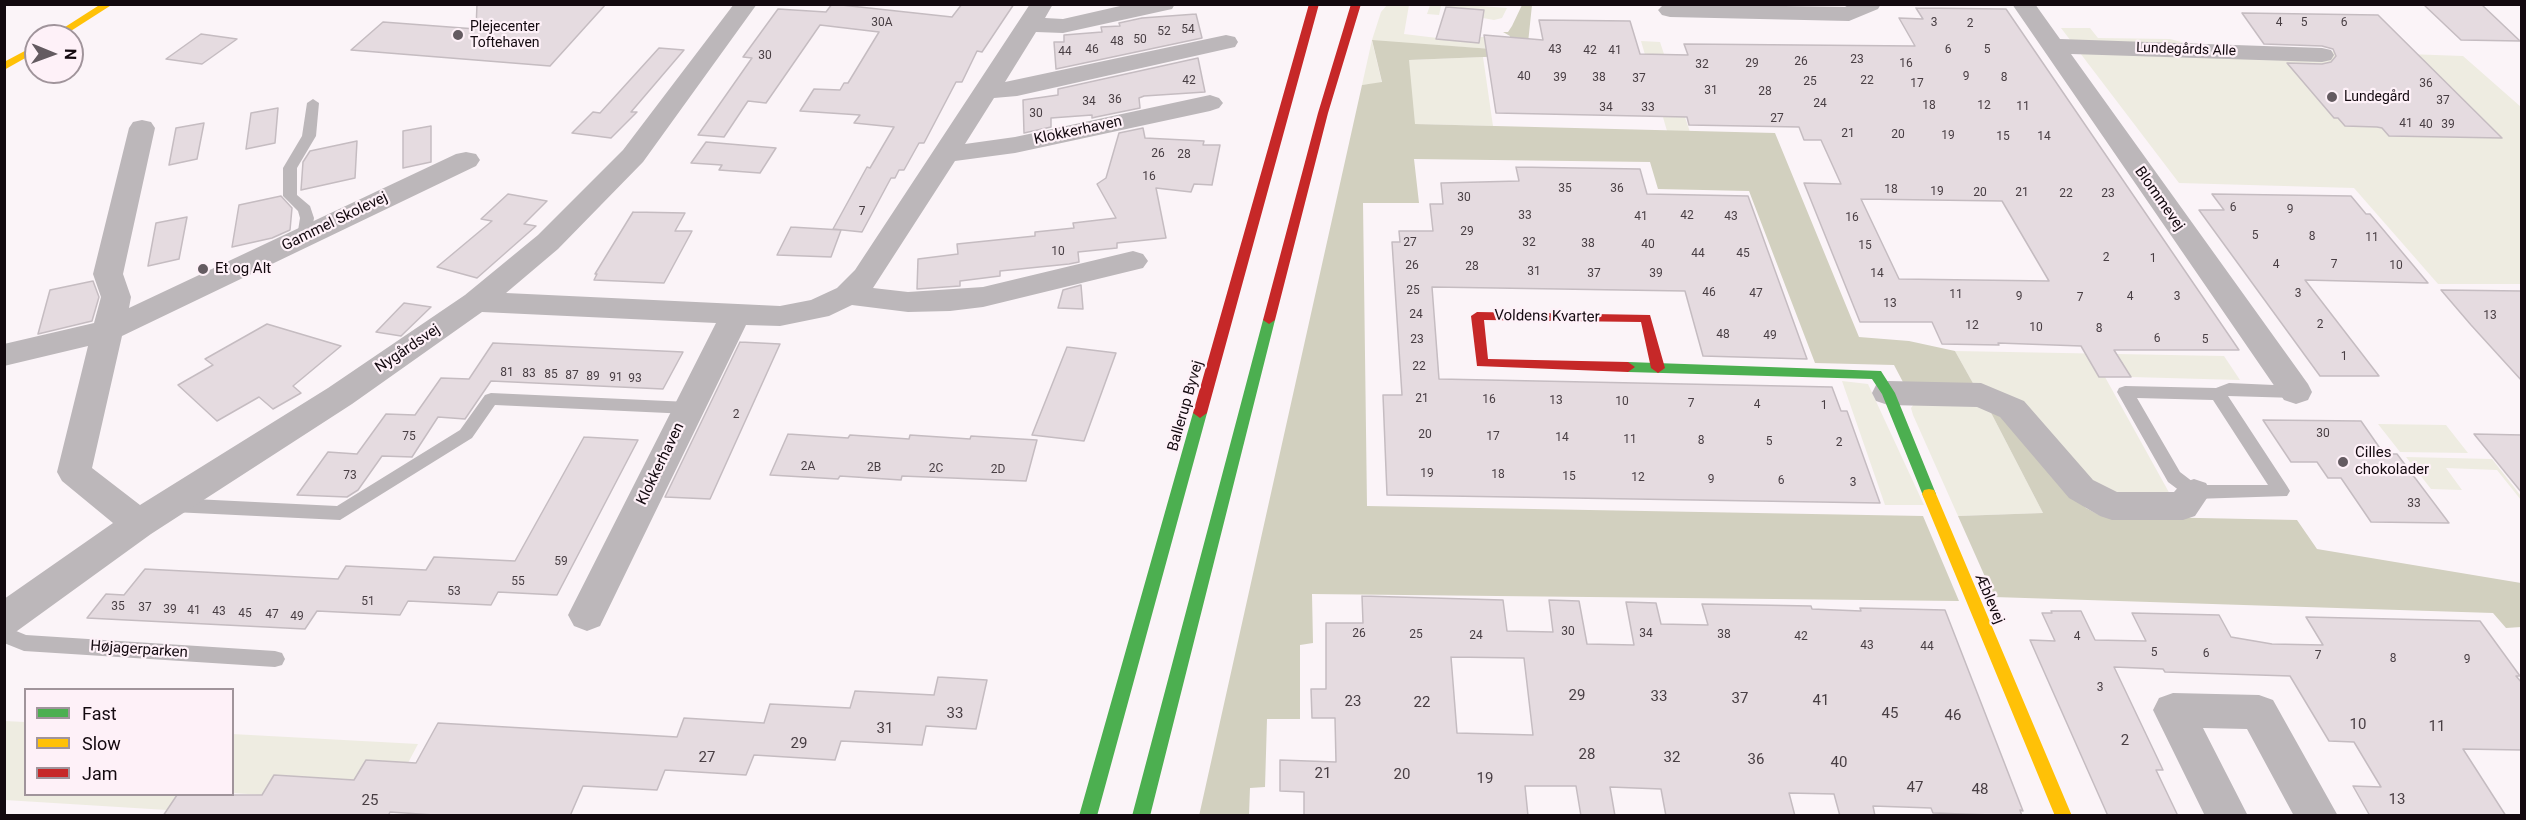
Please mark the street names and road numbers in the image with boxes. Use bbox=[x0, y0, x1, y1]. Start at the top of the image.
street label: Lundegårds Alle bbox=[2136, 40, 2236, 60]
street label: Klokkerhaven bbox=[1032, 113, 1124, 149]
street label: Blommevej bbox=[2130, 163, 2188, 235]
street label: Gammel Skolevej bbox=[279, 189, 391, 255]
street label: Voldens Kvarter bbox=[1494, 307, 1600, 327]
street label: Nygårdsvej bbox=[372, 321, 444, 377]
street label: Ballerup Byvej bbox=[1164, 359, 1208, 453]
street label: Klokkerhaven bbox=[633, 420, 689, 508]
street label: Æblevej bbox=[1970, 571, 2008, 627]
street label: Højagerparken bbox=[90, 638, 188, 662]

